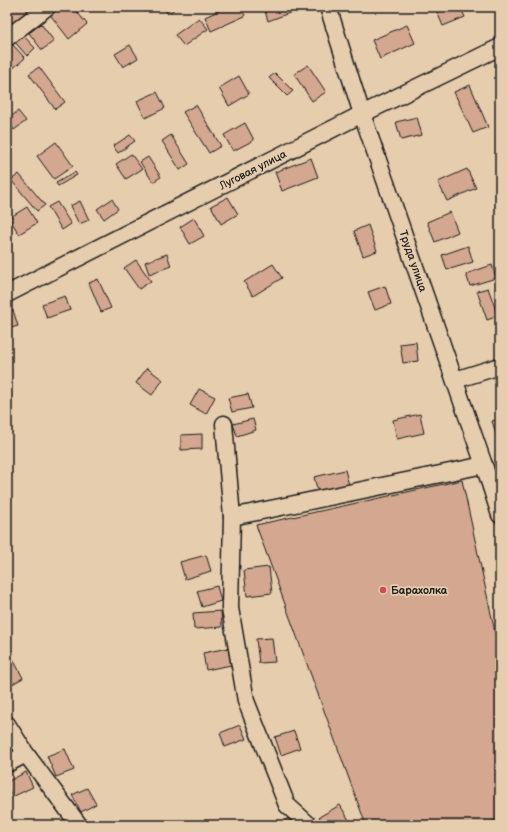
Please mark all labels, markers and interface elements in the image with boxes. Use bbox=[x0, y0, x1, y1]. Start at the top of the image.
street label: Луговая улица bbox=[216, 147, 289, 193]
street label: Труда улица bbox=[396, 229, 430, 294]
place label: Барахолка bbox=[391, 584, 448, 597]
marker: Барахолка bbox=[378, 585, 388, 595]

